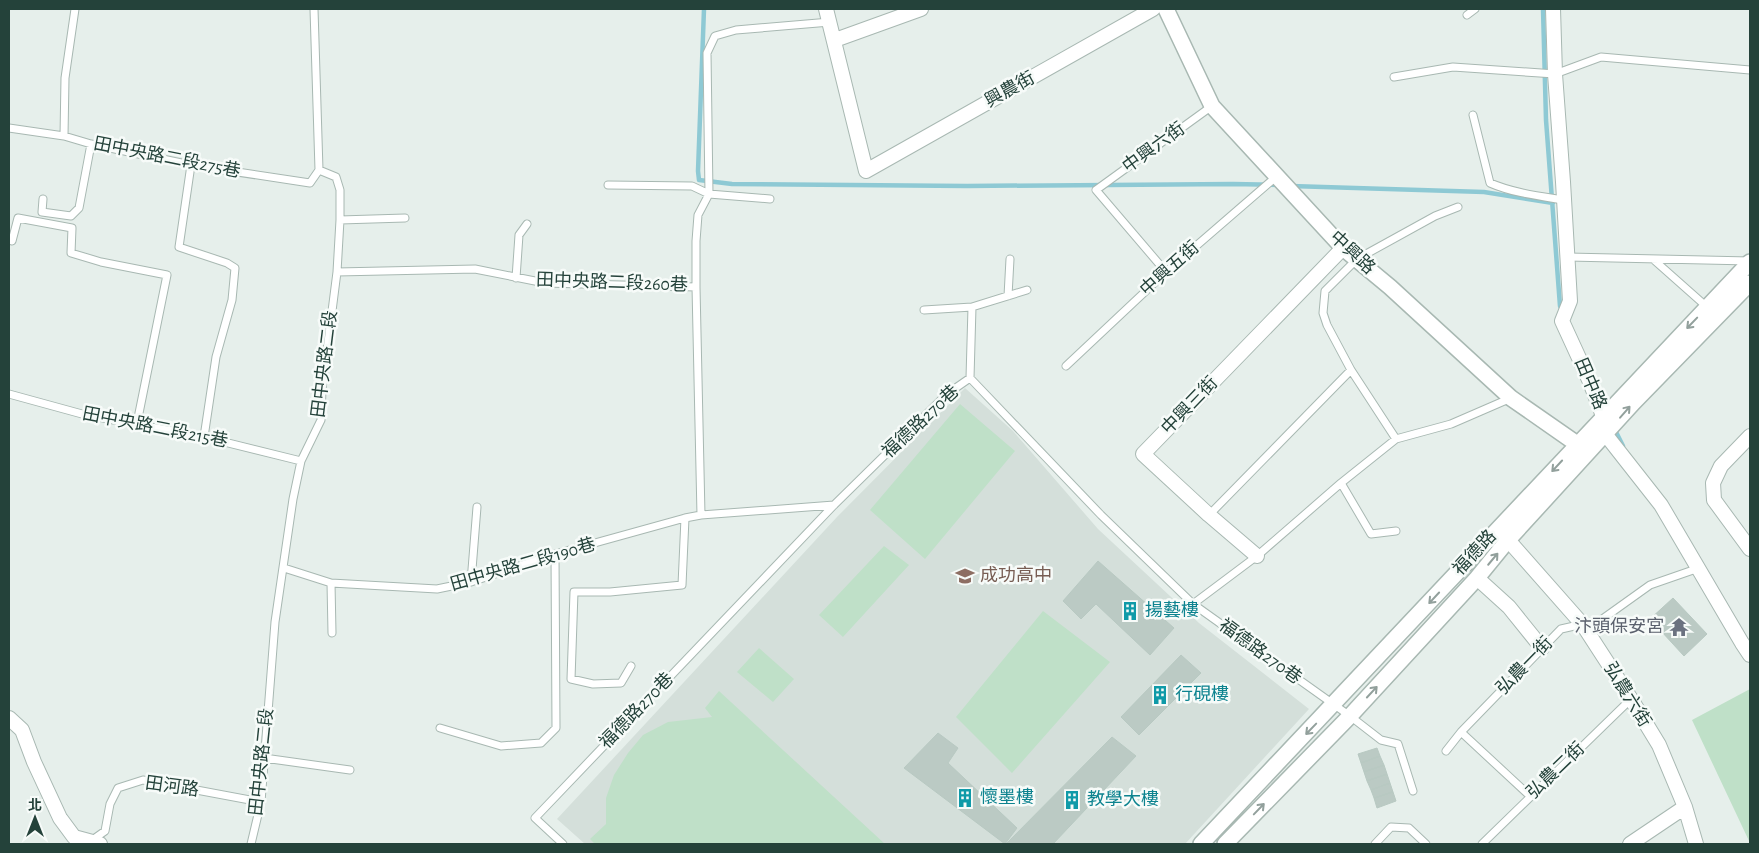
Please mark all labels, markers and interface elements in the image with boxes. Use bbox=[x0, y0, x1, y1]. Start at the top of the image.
street label: 興農街 bbox=[981, 67, 1038, 111]
street label: 中興六街 bbox=[1118, 118, 1188, 176]
street label: 田中央路二段275巷 bbox=[92, 133, 242, 181]
street label: 中興路 bbox=[1326, 227, 1379, 278]
street label: 中興五街 bbox=[1136, 237, 1203, 300]
street label: 田中央路二段260巷 bbox=[536, 269, 688, 295]
street label: 田中央路二段 bbox=[308, 309, 341, 419]
one-way arrow bbox=[1686, 317, 1698, 329]
street label: 田中路 bbox=[1571, 355, 1611, 412]
street label: 中興三街 bbox=[1157, 372, 1221, 438]
street label: 福德路270巷 bbox=[878, 381, 963, 462]
street label: 田中央路二段215巷 bbox=[81, 403, 230, 451]
one-way arrow bbox=[1619, 406, 1630, 419]
one-way arrow bbox=[1551, 460, 1563, 473]
street label: 福德路 bbox=[1449, 526, 1500, 579]
street label: 田中央路二段190巷 bbox=[448, 534, 598, 594]
one-way arrow bbox=[1487, 553, 1498, 566]
school or university icon: 成功高中 bbox=[954, 565, 976, 587]
place label: 成功高中 bbox=[980, 565, 1052, 585]
one-way arrow bbox=[1428, 591, 1440, 604]
building icon: 揚藝樓 bbox=[1119, 600, 1141, 622]
place label: 揚藝樓 bbox=[1145, 600, 1199, 620]
street label: 福德路270巷 bbox=[1215, 615, 1306, 688]
place label: 汴頭保安宮 bbox=[1574, 616, 1664, 636]
temple icon: 汴頭保安宮 bbox=[1668, 616, 1690, 638]
street label: 弘農一街 bbox=[1492, 632, 1556, 698]
street label: 弘農六街 bbox=[1600, 659, 1655, 730]
street label: 福德路270巷 bbox=[595, 668, 677, 752]
building icon: 行硯樓 bbox=[1149, 684, 1171, 706]
place label: 行硯樓 bbox=[1175, 684, 1229, 704]
one-way arrow bbox=[1366, 686, 1378, 698]
street label: 田中央路二段 bbox=[245, 707, 277, 817]
one-way arrow bbox=[1305, 723, 1317, 736]
street label: 弘農二街 bbox=[1522, 738, 1588, 802]
street label: 田河路 bbox=[144, 772, 200, 800]
building icon: 懷墨樓 bbox=[954, 787, 976, 809]
place label: 懷墨樓 bbox=[980, 787, 1034, 807]
building icon: 教學大樓 bbox=[1061, 789, 1083, 811]
place label: 教學大樓 bbox=[1087, 789, 1159, 809]
north arrow bbox=[10, 793, 60, 843]
text: 北 bbox=[28, 798, 42, 813]
one-way arrow bbox=[1253, 803, 1265, 816]

